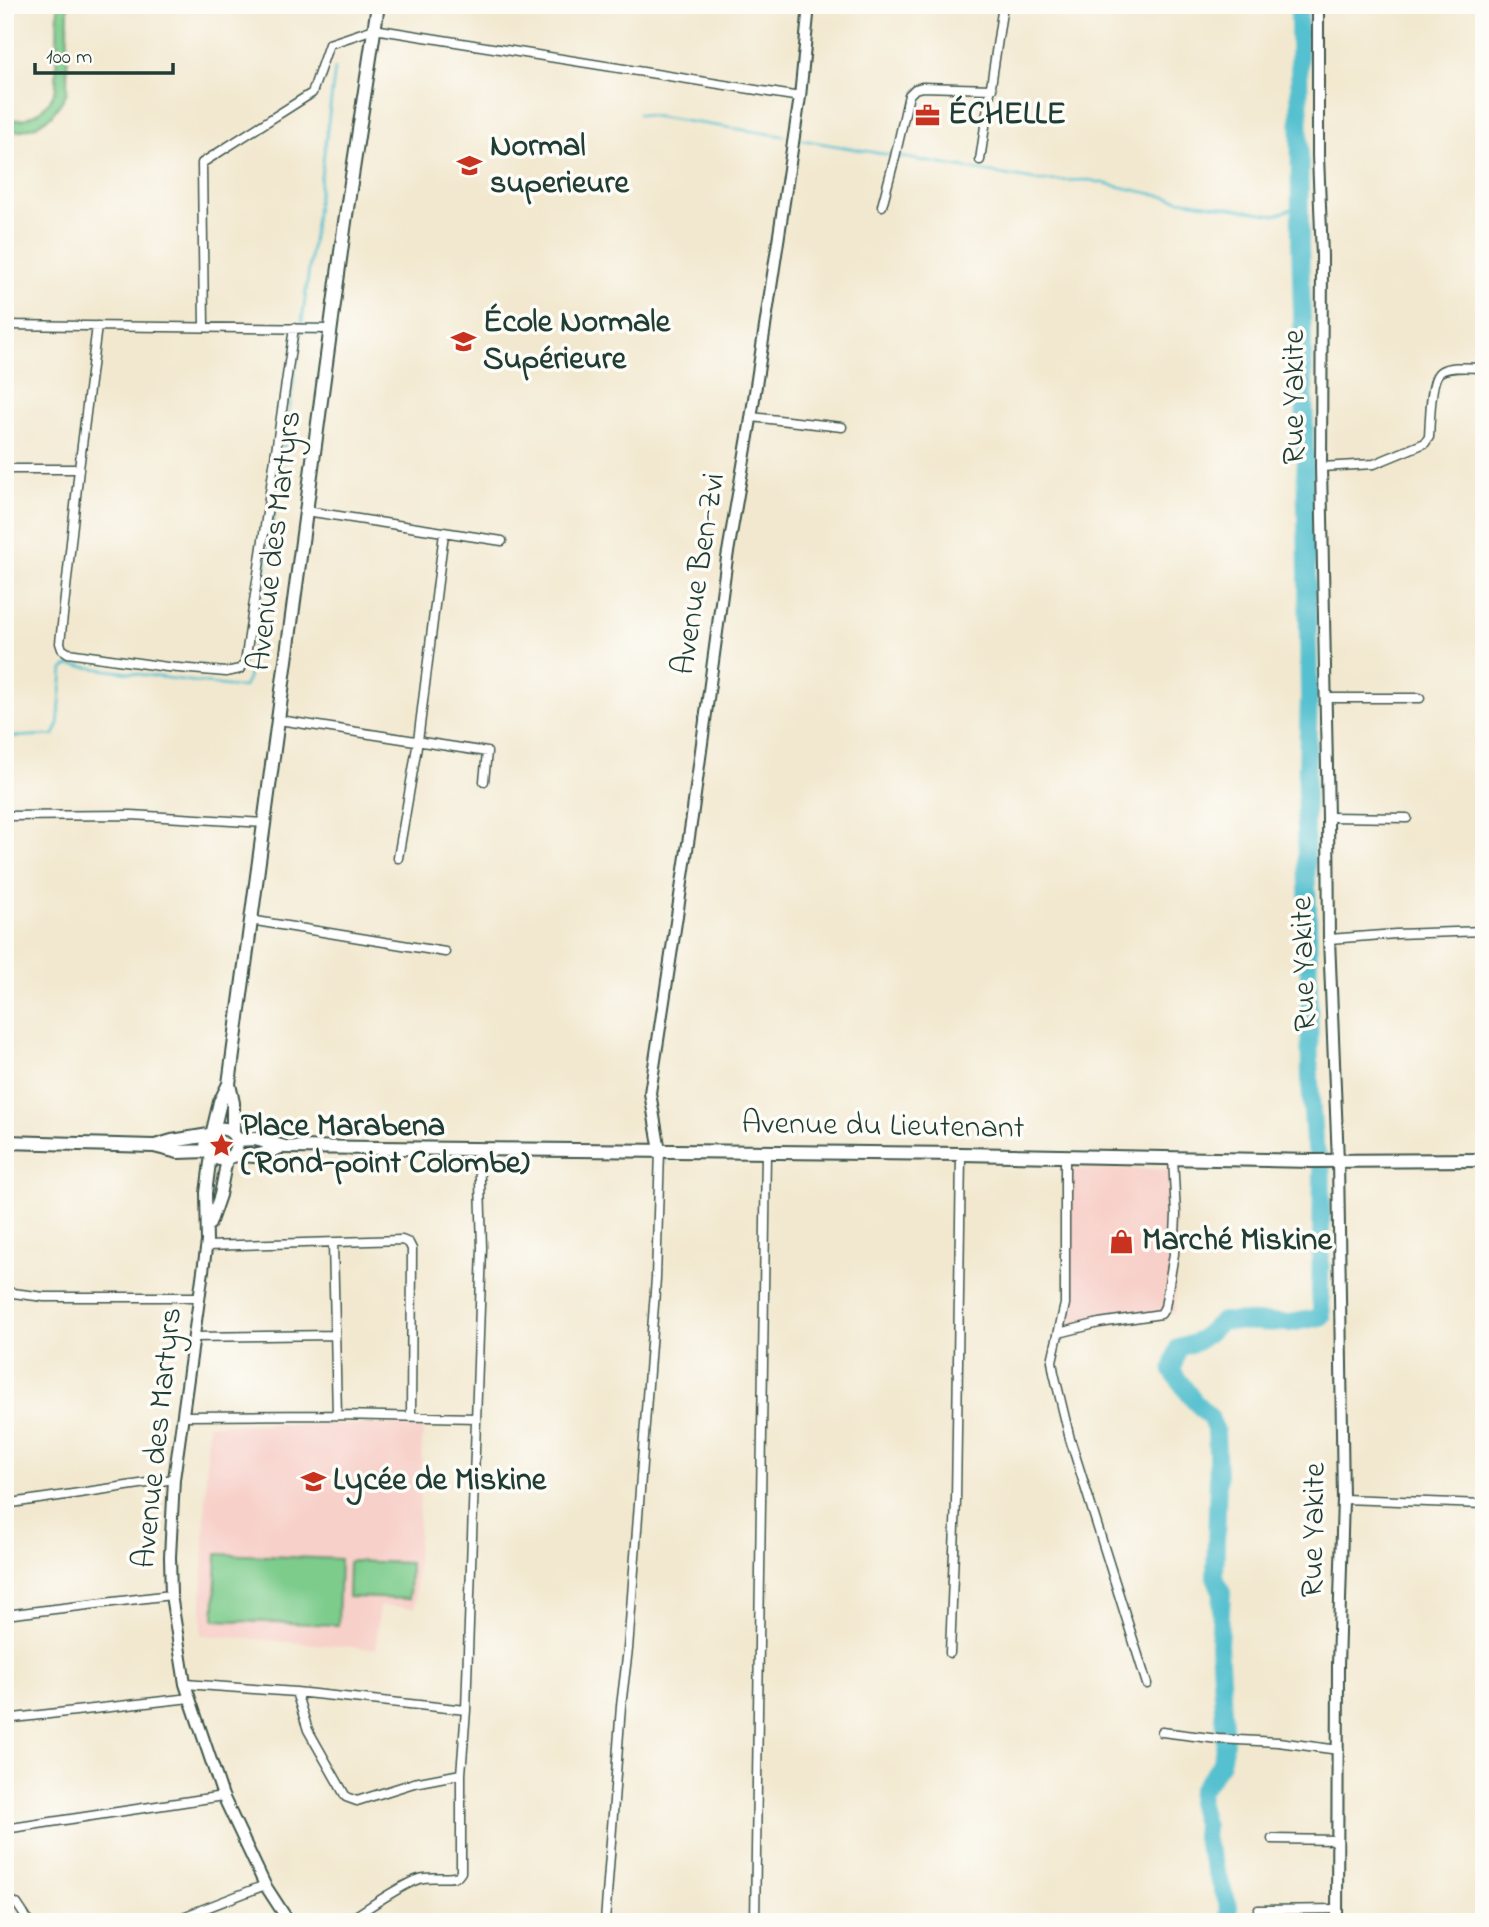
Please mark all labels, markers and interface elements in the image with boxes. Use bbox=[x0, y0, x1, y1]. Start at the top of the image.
scale bar bbox=[35, 32, 173, 76]
text: 100 m bbox=[46, 43, 92, 73]
place label: ÉCHELLE bbox=[948, 92, 1066, 139]
office icon: ÉCHELLE bbox=[914, 101, 942, 129]
place label: Normal superieure bbox=[490, 124, 630, 208]
school or university icon: Normal superieure bbox=[456, 151, 484, 179]
place label: École Normale Supérieure bbox=[483, 300, 672, 384]
school or university icon: École Normale Supérieure bbox=[449, 327, 477, 355]
street label: Rue Yakite bbox=[1272, 329, 1319, 465]
street label: Avenue des Martyrs bbox=[237, 408, 315, 674]
street label: Avenue Ben-Zvi bbox=[661, 470, 739, 678]
street label: Rue Yakite bbox=[1279, 895, 1331, 1032]
street label: Avenue du Lieutenant bbox=[741, 1101, 1025, 1153]
place label: Place Marabena (Rond-point Colombe) bbox=[241, 1104, 530, 1188]
place icon: Place Marabena (Rond-point Colombe) bbox=[207, 1131, 235, 1159]
place label: Marché Miskine bbox=[1142, 1218, 1333, 1265]
shop icon: Marché Miskine bbox=[1108, 1227, 1136, 1255]
street label: Avenue des Martyrs bbox=[122, 1305, 196, 1571]
place label: Lycée de Miskine bbox=[333, 1458, 548, 1506]
street label: Rue Yakite bbox=[1290, 1461, 1340, 1598]
school or university icon: Lycée de Miskine bbox=[299, 1467, 327, 1495]

